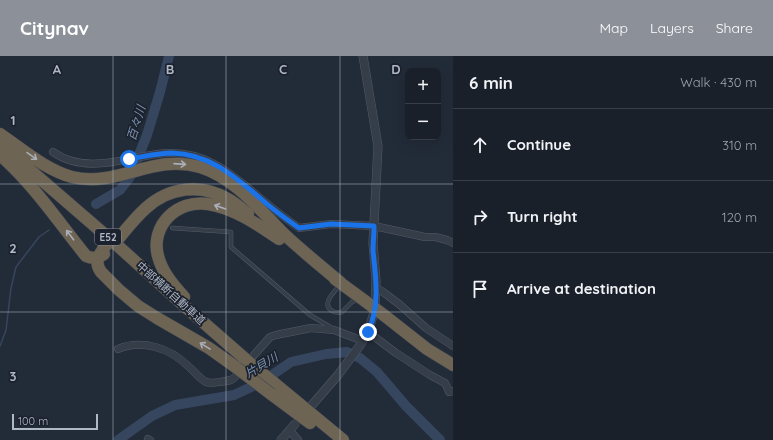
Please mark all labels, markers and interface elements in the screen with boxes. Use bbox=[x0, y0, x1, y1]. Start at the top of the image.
text: Citynav bbox=[20, 16, 89, 40]
text: Map bbox=[599, 19, 628, 37]
text: Layers bbox=[650, 19, 694, 37]
text: Share bbox=[716, 19, 753, 37]
text: A bbox=[53, 61, 62, 77]
text: B bbox=[166, 61, 174, 77]
text: C bbox=[279, 61, 287, 77]
text: D bbox=[391, 61, 401, 77]
map controls bbox=[405, 68, 441, 140]
button: + bbox=[405, 68, 441, 104]
text: 6 min bbox=[469, 72, 513, 93]
text: Walk · 430 m bbox=[680, 74, 757, 90]
water label: 百々川 bbox=[124, 102, 149, 142]
button: − bbox=[405, 104, 441, 140]
text: 1 bbox=[10, 112, 16, 128]
icon: ahead bbox=[469, 134, 491, 156]
text: Continue bbox=[507, 135, 571, 154]
text: 310 m bbox=[722, 137, 757, 153]
route start bbox=[120, 150, 138, 168]
one-way arrow bbox=[26, 152, 37, 160]
one-way arrow bbox=[173, 160, 186, 167]
one-way arrow bbox=[213, 203, 226, 210]
icon: right bbox=[469, 206, 491, 228]
text: Turn right bbox=[507, 207, 578, 226]
text: 120 m bbox=[722, 209, 757, 225]
road number: E52 bbox=[95, 229, 121, 245]
one-way arrow bbox=[66, 230, 74, 241]
text: 2 bbox=[9, 240, 17, 256]
street label: 中部横断自動車道 bbox=[134, 258, 208, 328]
icon: arrive bbox=[469, 278, 491, 300]
text: Arrive at destination bbox=[507, 279, 656, 298]
route end bbox=[359, 323, 377, 341]
one-way arrow bbox=[199, 341, 211, 349]
water label: 片貝川 bbox=[242, 348, 282, 381]
text: 3 bbox=[10, 368, 17, 384]
scale bar bbox=[12, 412, 98, 431]
text: 100 m bbox=[18, 414, 48, 428]

